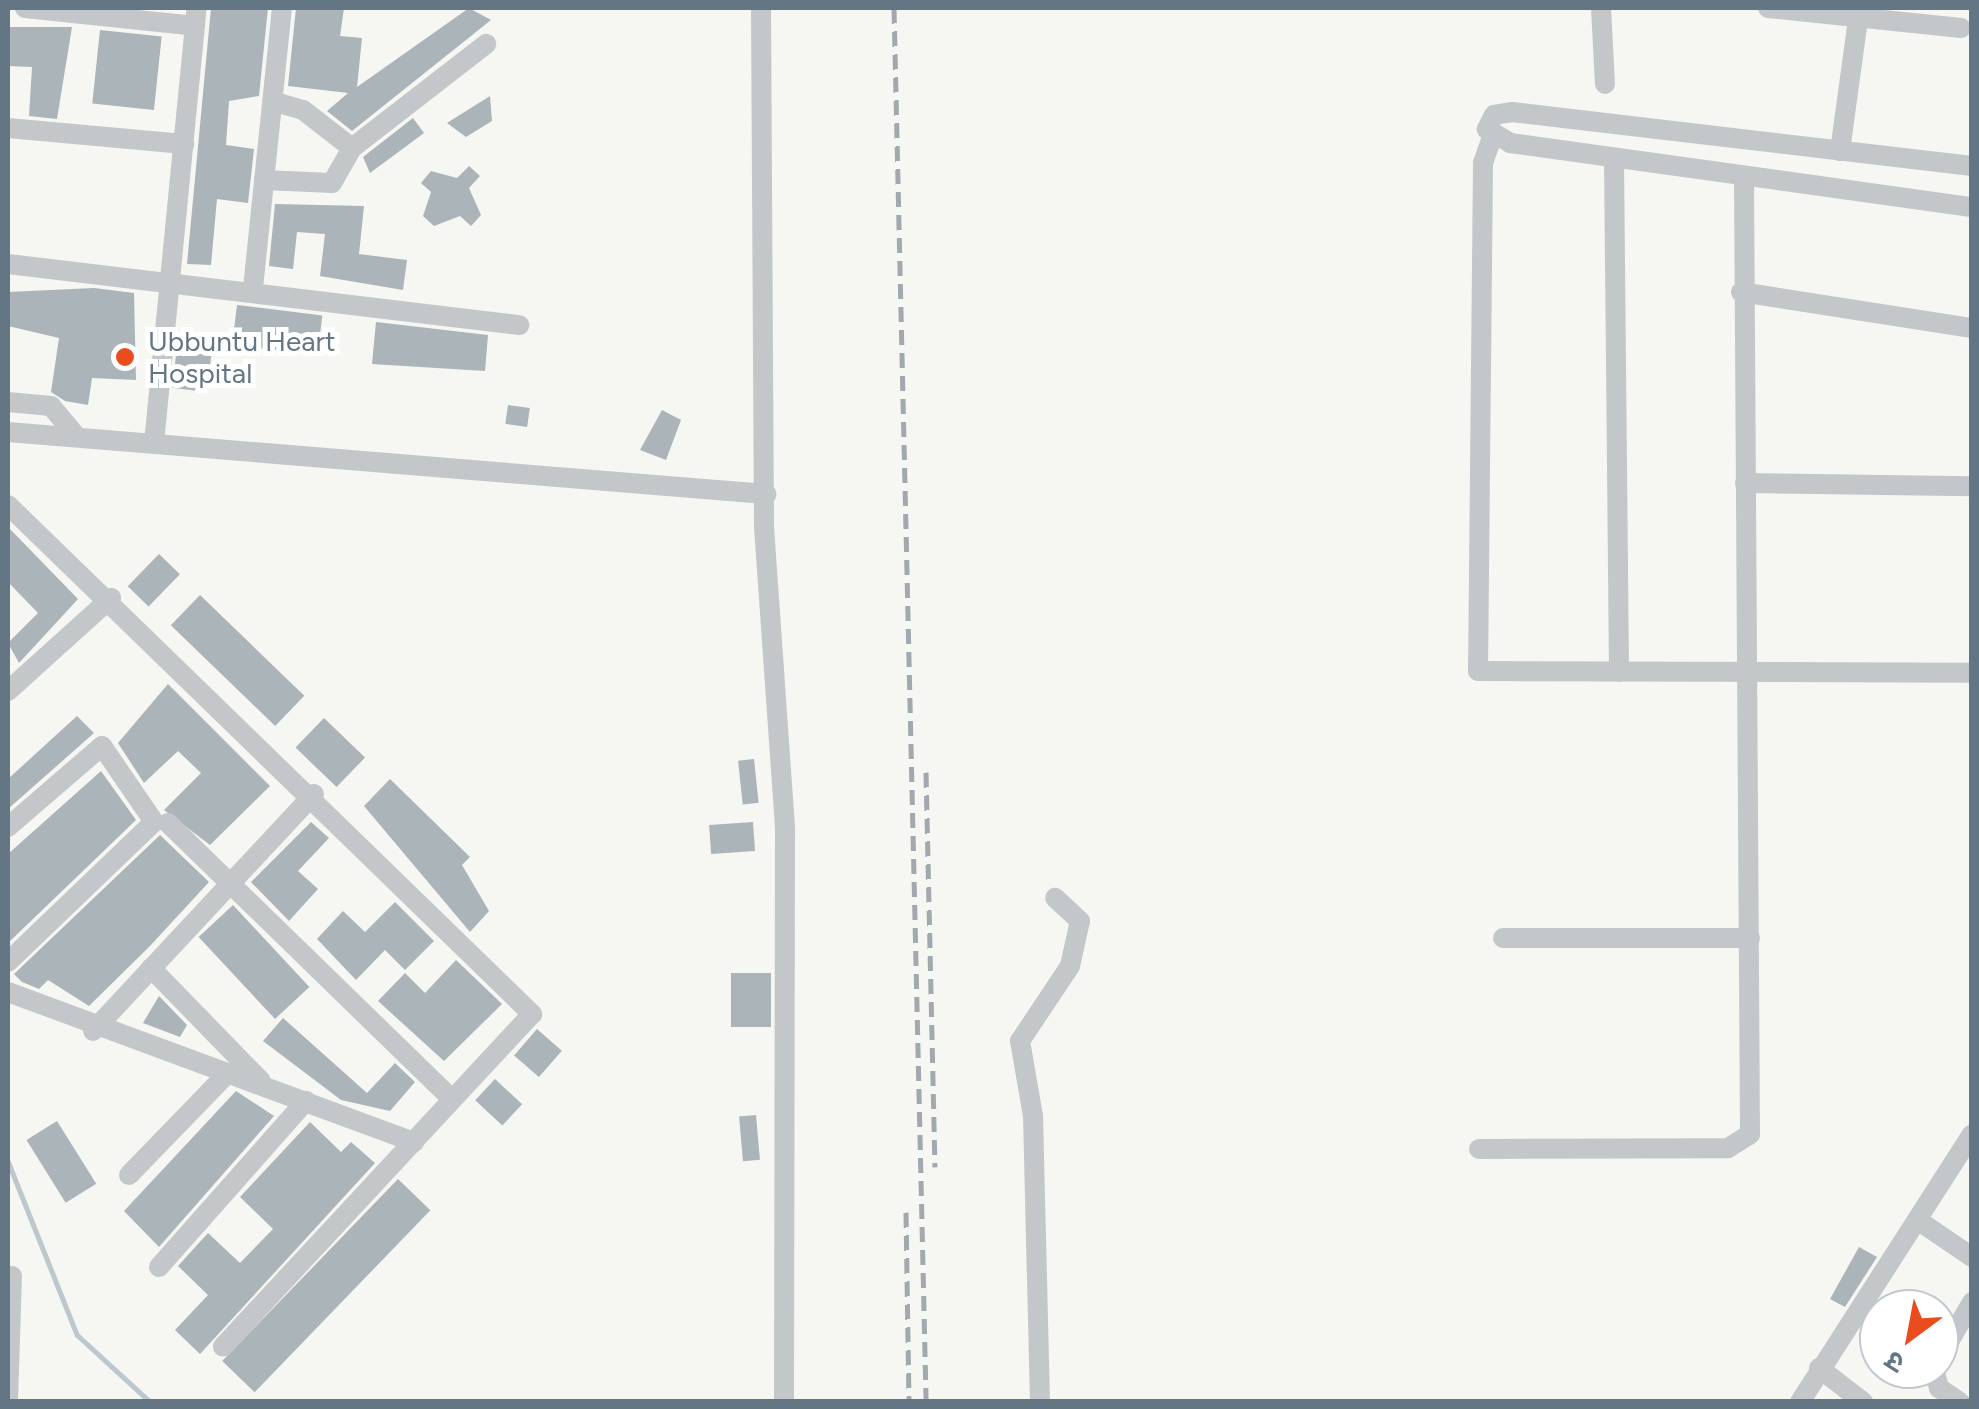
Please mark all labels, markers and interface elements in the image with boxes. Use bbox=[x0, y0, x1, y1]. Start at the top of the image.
place label: Ubbuntu Heart Hospital bbox=[148, 324, 336, 390]
marker: Ubbuntu Heart Hospital bbox=[112, 344, 138, 370]
north arrow bbox=[1859, 1289, 1959, 1389]
text: उ bbox=[1878, 1344, 1910, 1382]

